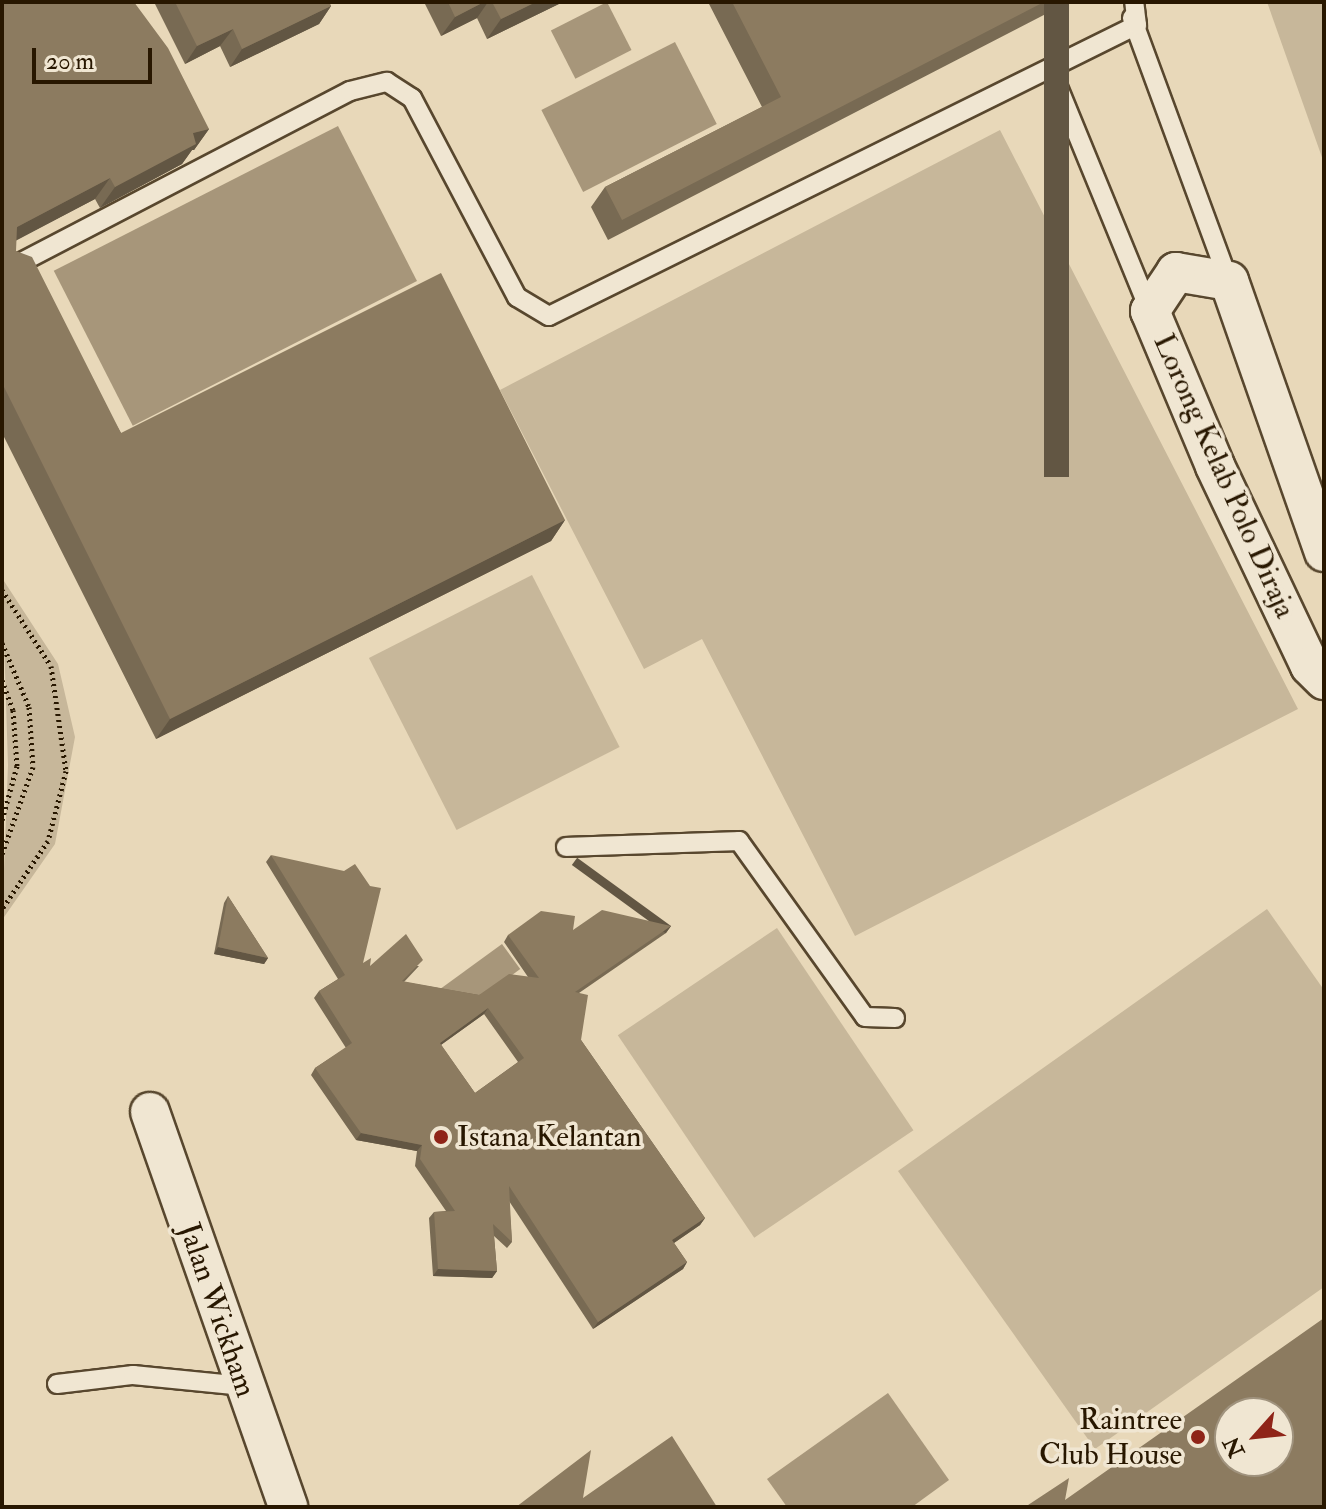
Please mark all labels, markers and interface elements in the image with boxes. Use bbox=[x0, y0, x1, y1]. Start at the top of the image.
scale bar bbox=[36, 32, 156, 82]
text: 20 m bbox=[46, 46, 94, 77]
street label: Lorong Kelab Polo Diraja bbox=[1145, 328, 1303, 624]
place label: Istana Kelantan bbox=[457, 1119, 642, 1155]
marker: Istana Kelantan bbox=[432, 1128, 450, 1146]
street label: Jalan Wickham bbox=[170, 1218, 264, 1402]
north arrow bbox=[1214, 1397, 1294, 1477]
place label: Raintree Club House bbox=[1039, 1402, 1182, 1472]
marker: Raintree Club House bbox=[1189, 1428, 1207, 1446]
text: N bbox=[1217, 1432, 1251, 1462]

